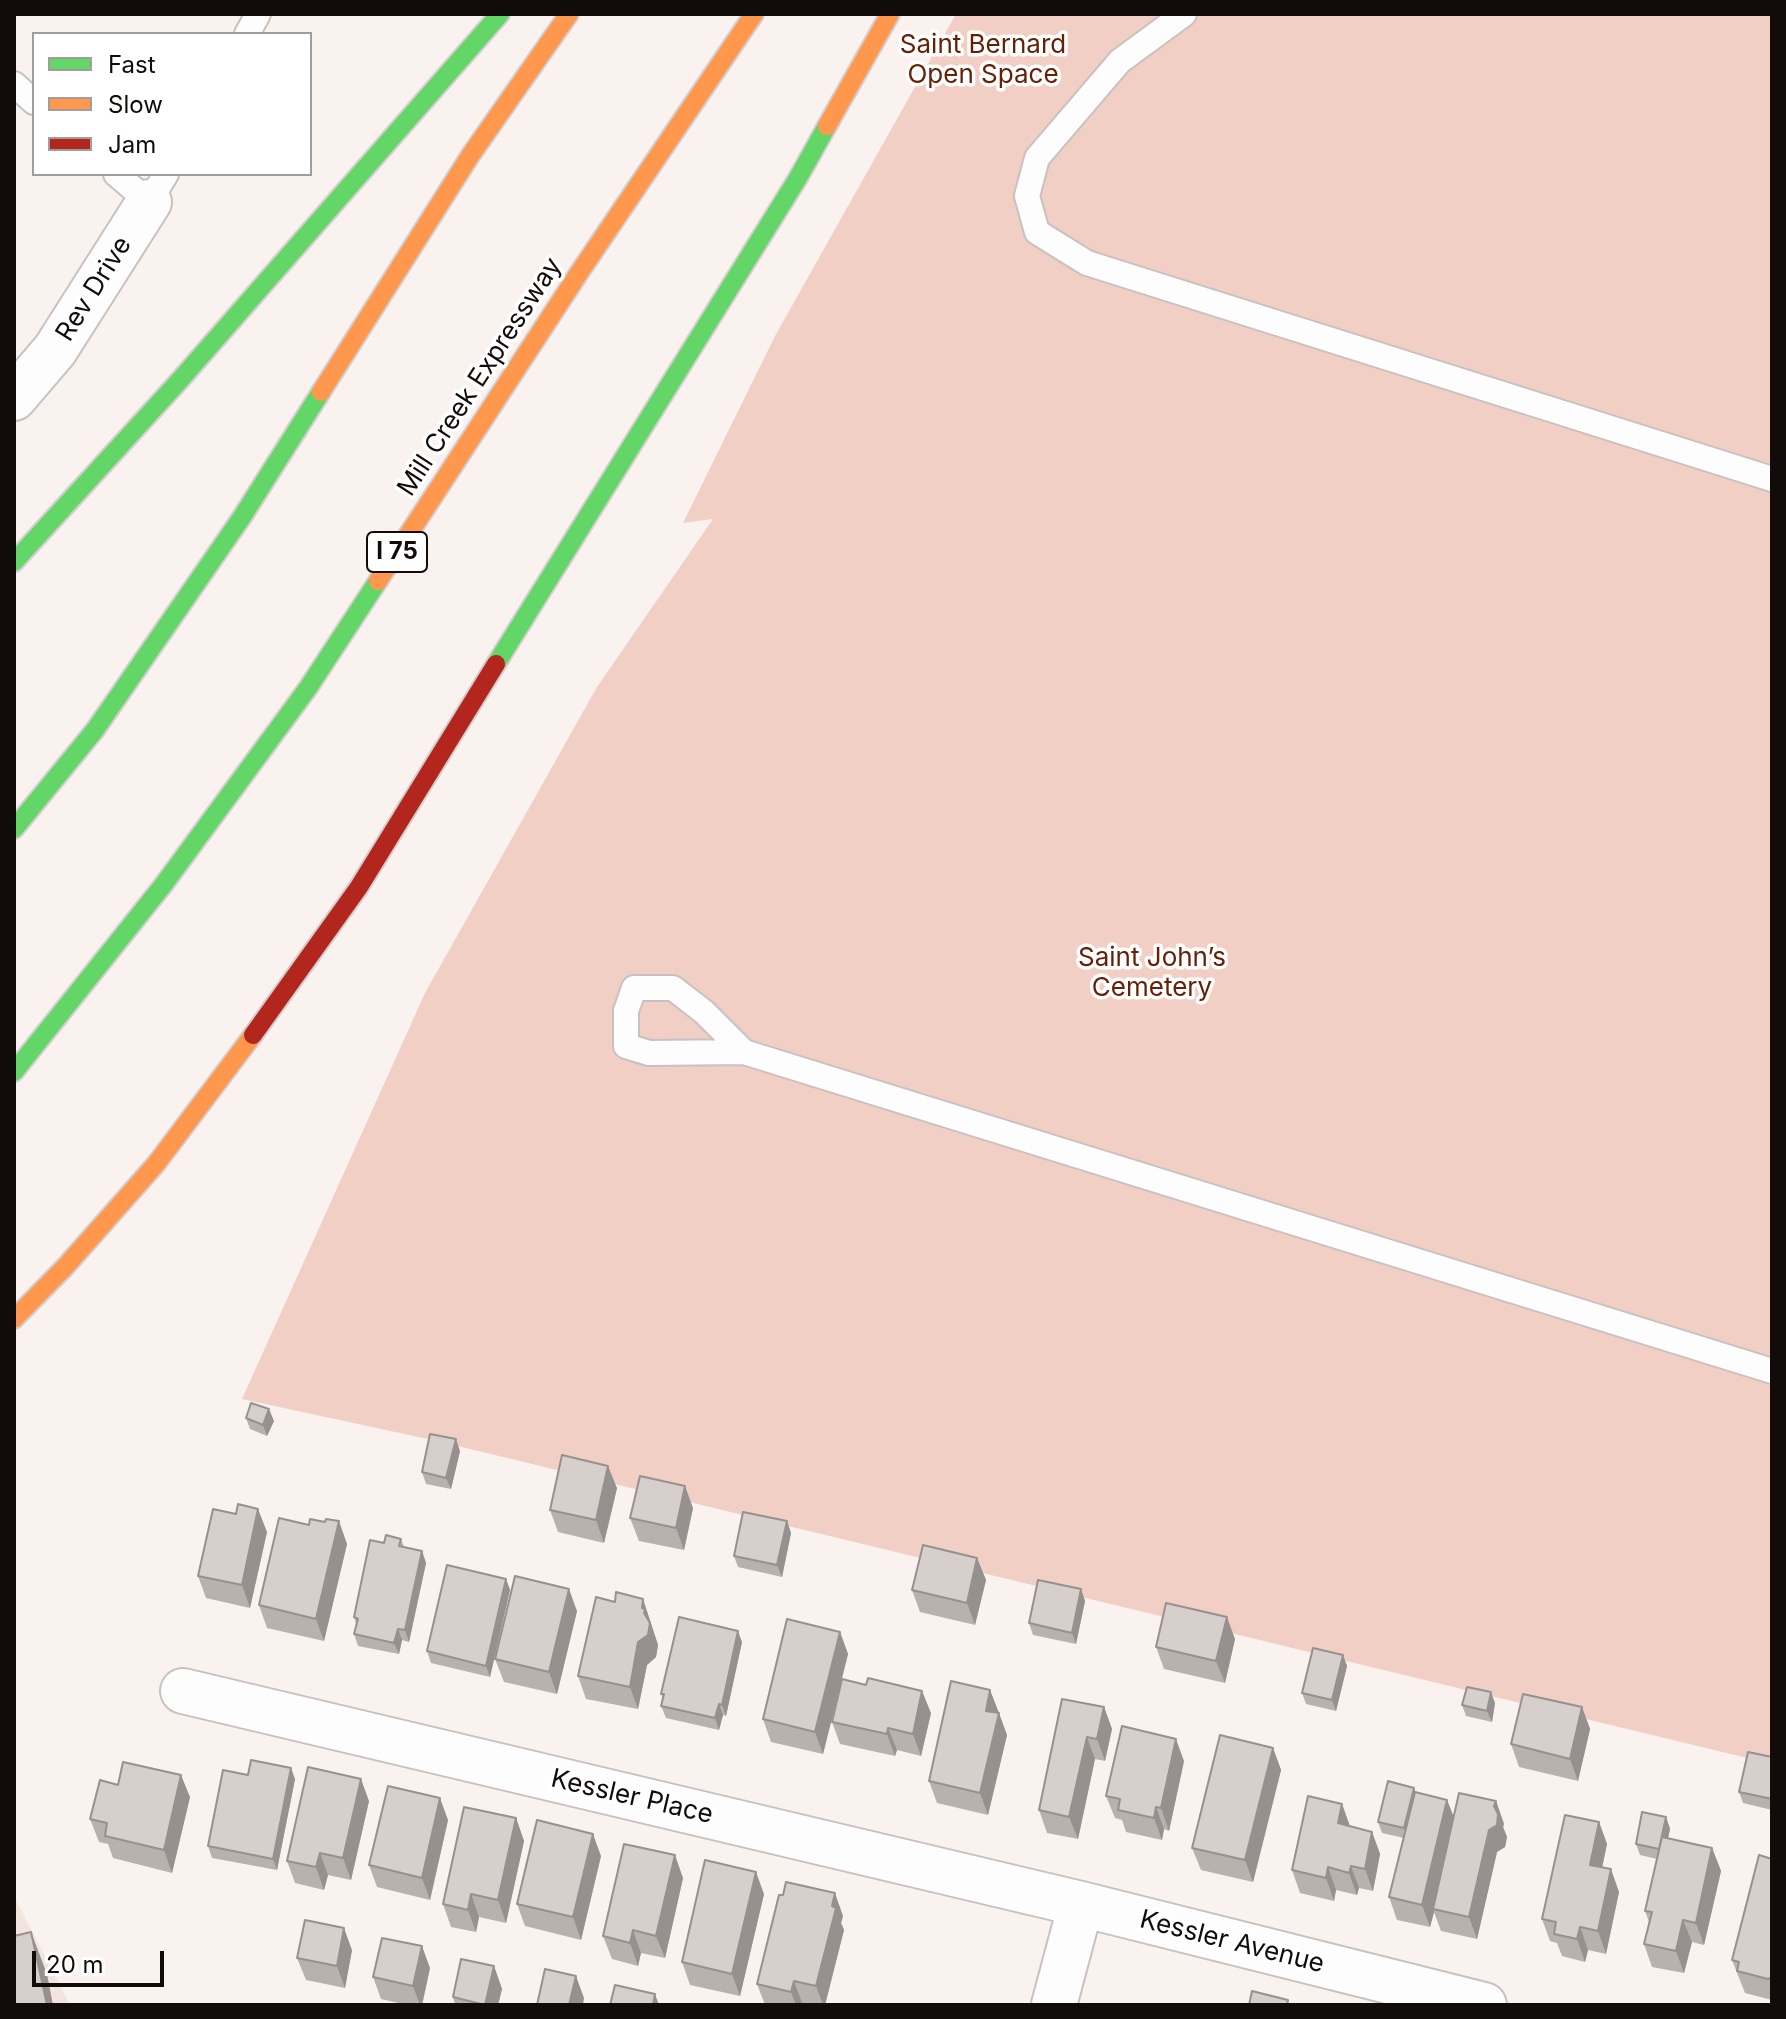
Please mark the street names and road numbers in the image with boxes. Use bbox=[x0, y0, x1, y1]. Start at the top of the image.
street label: Rev Drive bbox=[50, 231, 138, 347]
street label: Mill Creek Expressway bbox=[391, 252, 569, 502]
road number: I 75 bbox=[367, 532, 427, 572]
street label: Kessler Place bbox=[548, 1763, 716, 1831]
street label: Kessler Avenue bbox=[1137, 1904, 1327, 1980]

